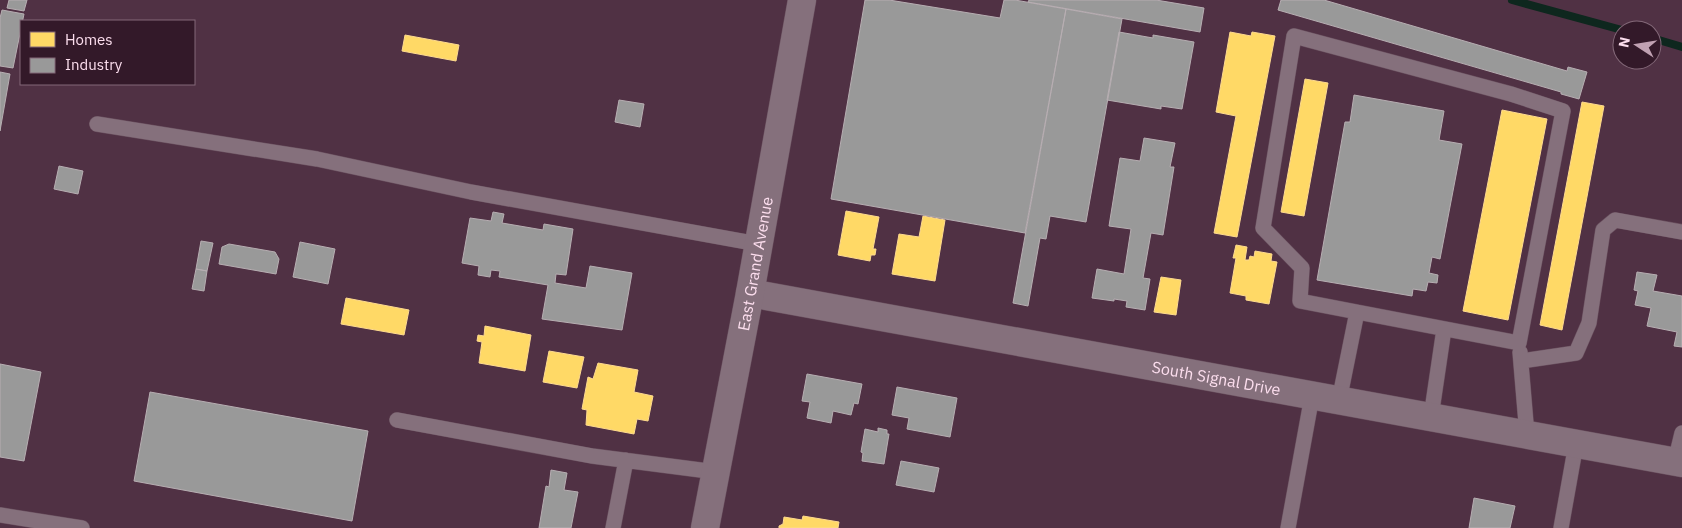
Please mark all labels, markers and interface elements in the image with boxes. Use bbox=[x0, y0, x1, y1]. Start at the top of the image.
legend bbox=[20, 20, 195, 85]
north arrow bbox=[1612, 20, 1662, 70]
text: Homes bbox=[65, 30, 113, 49]
text: N bbox=[1614, 35, 1634, 49]
text: Industry bbox=[65, 55, 123, 74]
street label: East Grand Avenue bbox=[733, 195, 777, 333]
street label: South Signal Drive bbox=[1150, 357, 1283, 400]

